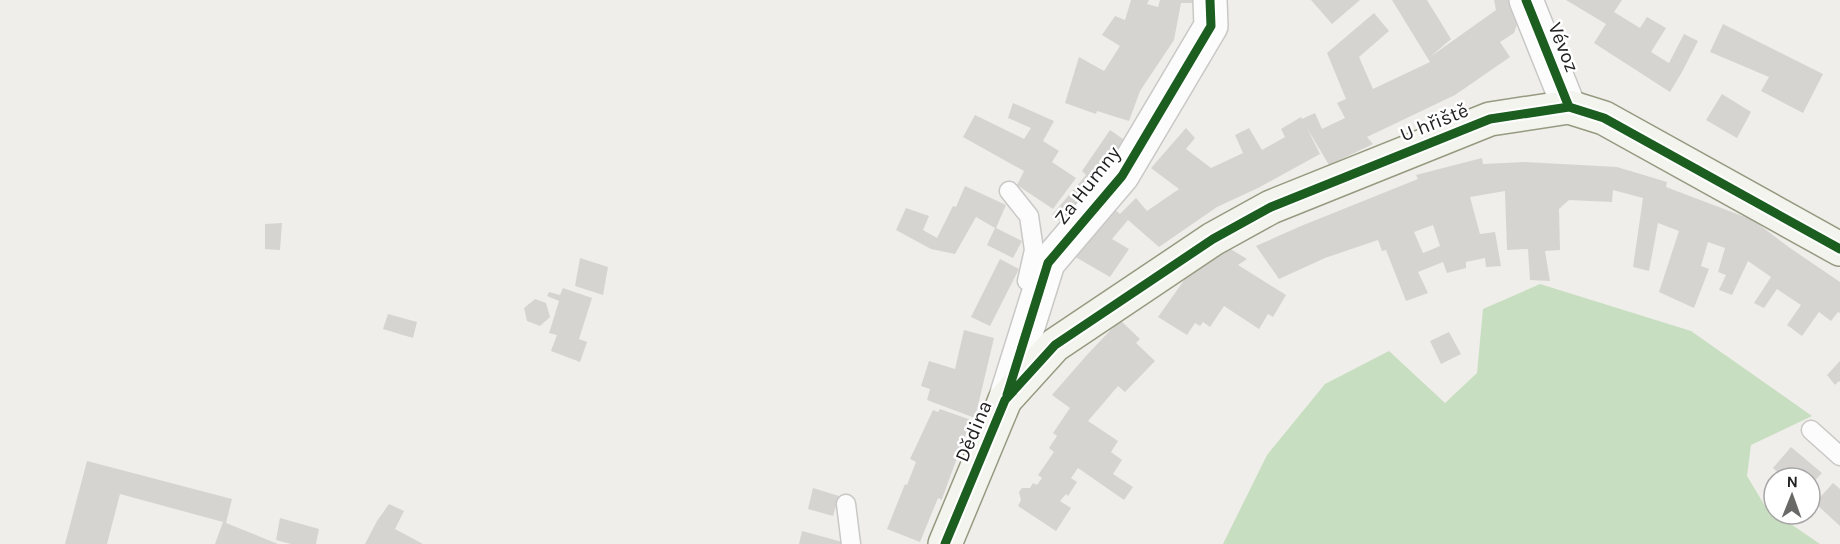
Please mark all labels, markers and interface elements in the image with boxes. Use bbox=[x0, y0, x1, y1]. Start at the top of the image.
street label: Vévoz bbox=[1543, 19, 1584, 75]
street label: U hřiště bbox=[1397, 98, 1472, 146]
street label: Za Humny bbox=[1050, 142, 1125, 229]
street label: Dědina bbox=[950, 397, 997, 465]
north arrow bbox=[1762, 466, 1822, 526]
text: N bbox=[1786, 472, 1798, 491]

